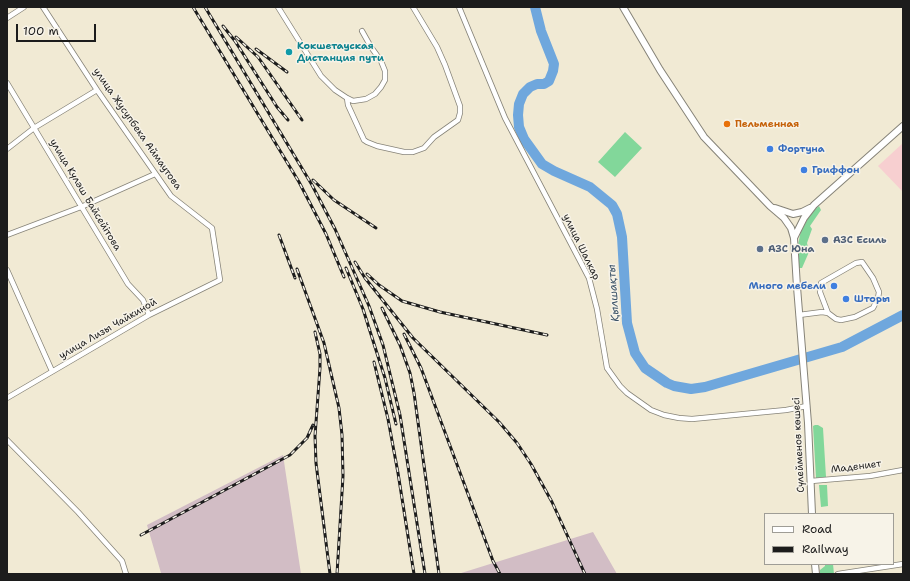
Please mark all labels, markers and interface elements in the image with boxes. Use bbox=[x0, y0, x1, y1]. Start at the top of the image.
scale bar bbox=[18, 16, 98, 42]
text: 100 m bbox=[23, 23, 59, 39]
place label: Кокшетауская Дистанция пути bbox=[297, 40, 384, 64]
marker: Кокшетауская Дистанция пути bbox=[284, 47, 294, 57]
street label: улица Жусупбека Аймаутова bbox=[90, 66, 184, 192]
place label: Пельменная bbox=[735, 118, 799, 130]
marker: Пельменная bbox=[722, 119, 732, 129]
street label: улица Күләш Байсейітова bbox=[47, 137, 123, 253]
place label: Фортуна bbox=[778, 143, 825, 155]
marker: Фортуна bbox=[765, 144, 775, 154]
place label: Гриффон bbox=[812, 164, 859, 176]
marker: Гриффон bbox=[799, 165, 809, 175]
street label: улица Шалкар bbox=[560, 212, 602, 282]
place label: АЗС Есиль bbox=[833, 234, 886, 246]
marker: АЗС Есиль bbox=[820, 235, 830, 245]
place label: АЗС Юна bbox=[768, 243, 814, 255]
marker: АЗС Юна bbox=[755, 244, 765, 254]
water label: Қылшақты bbox=[605, 264, 623, 322]
place label: Много мебели bbox=[749, 280, 826, 292]
marker: Много мебели bbox=[829, 281, 839, 291]
place label: Шторы bbox=[854, 293, 890, 305]
marker: Шторы bbox=[841, 294, 851, 304]
street label: улица Лизы Чайкиной bbox=[57, 296, 159, 362]
street label: Сүлейменов көшесі bbox=[791, 397, 807, 493]
street label: Мадениет bbox=[830, 458, 882, 476]
legend bbox=[764, 513, 894, 565]
text: Road bbox=[802, 521, 832, 537]
text: Railway bbox=[802, 541, 849, 557]

